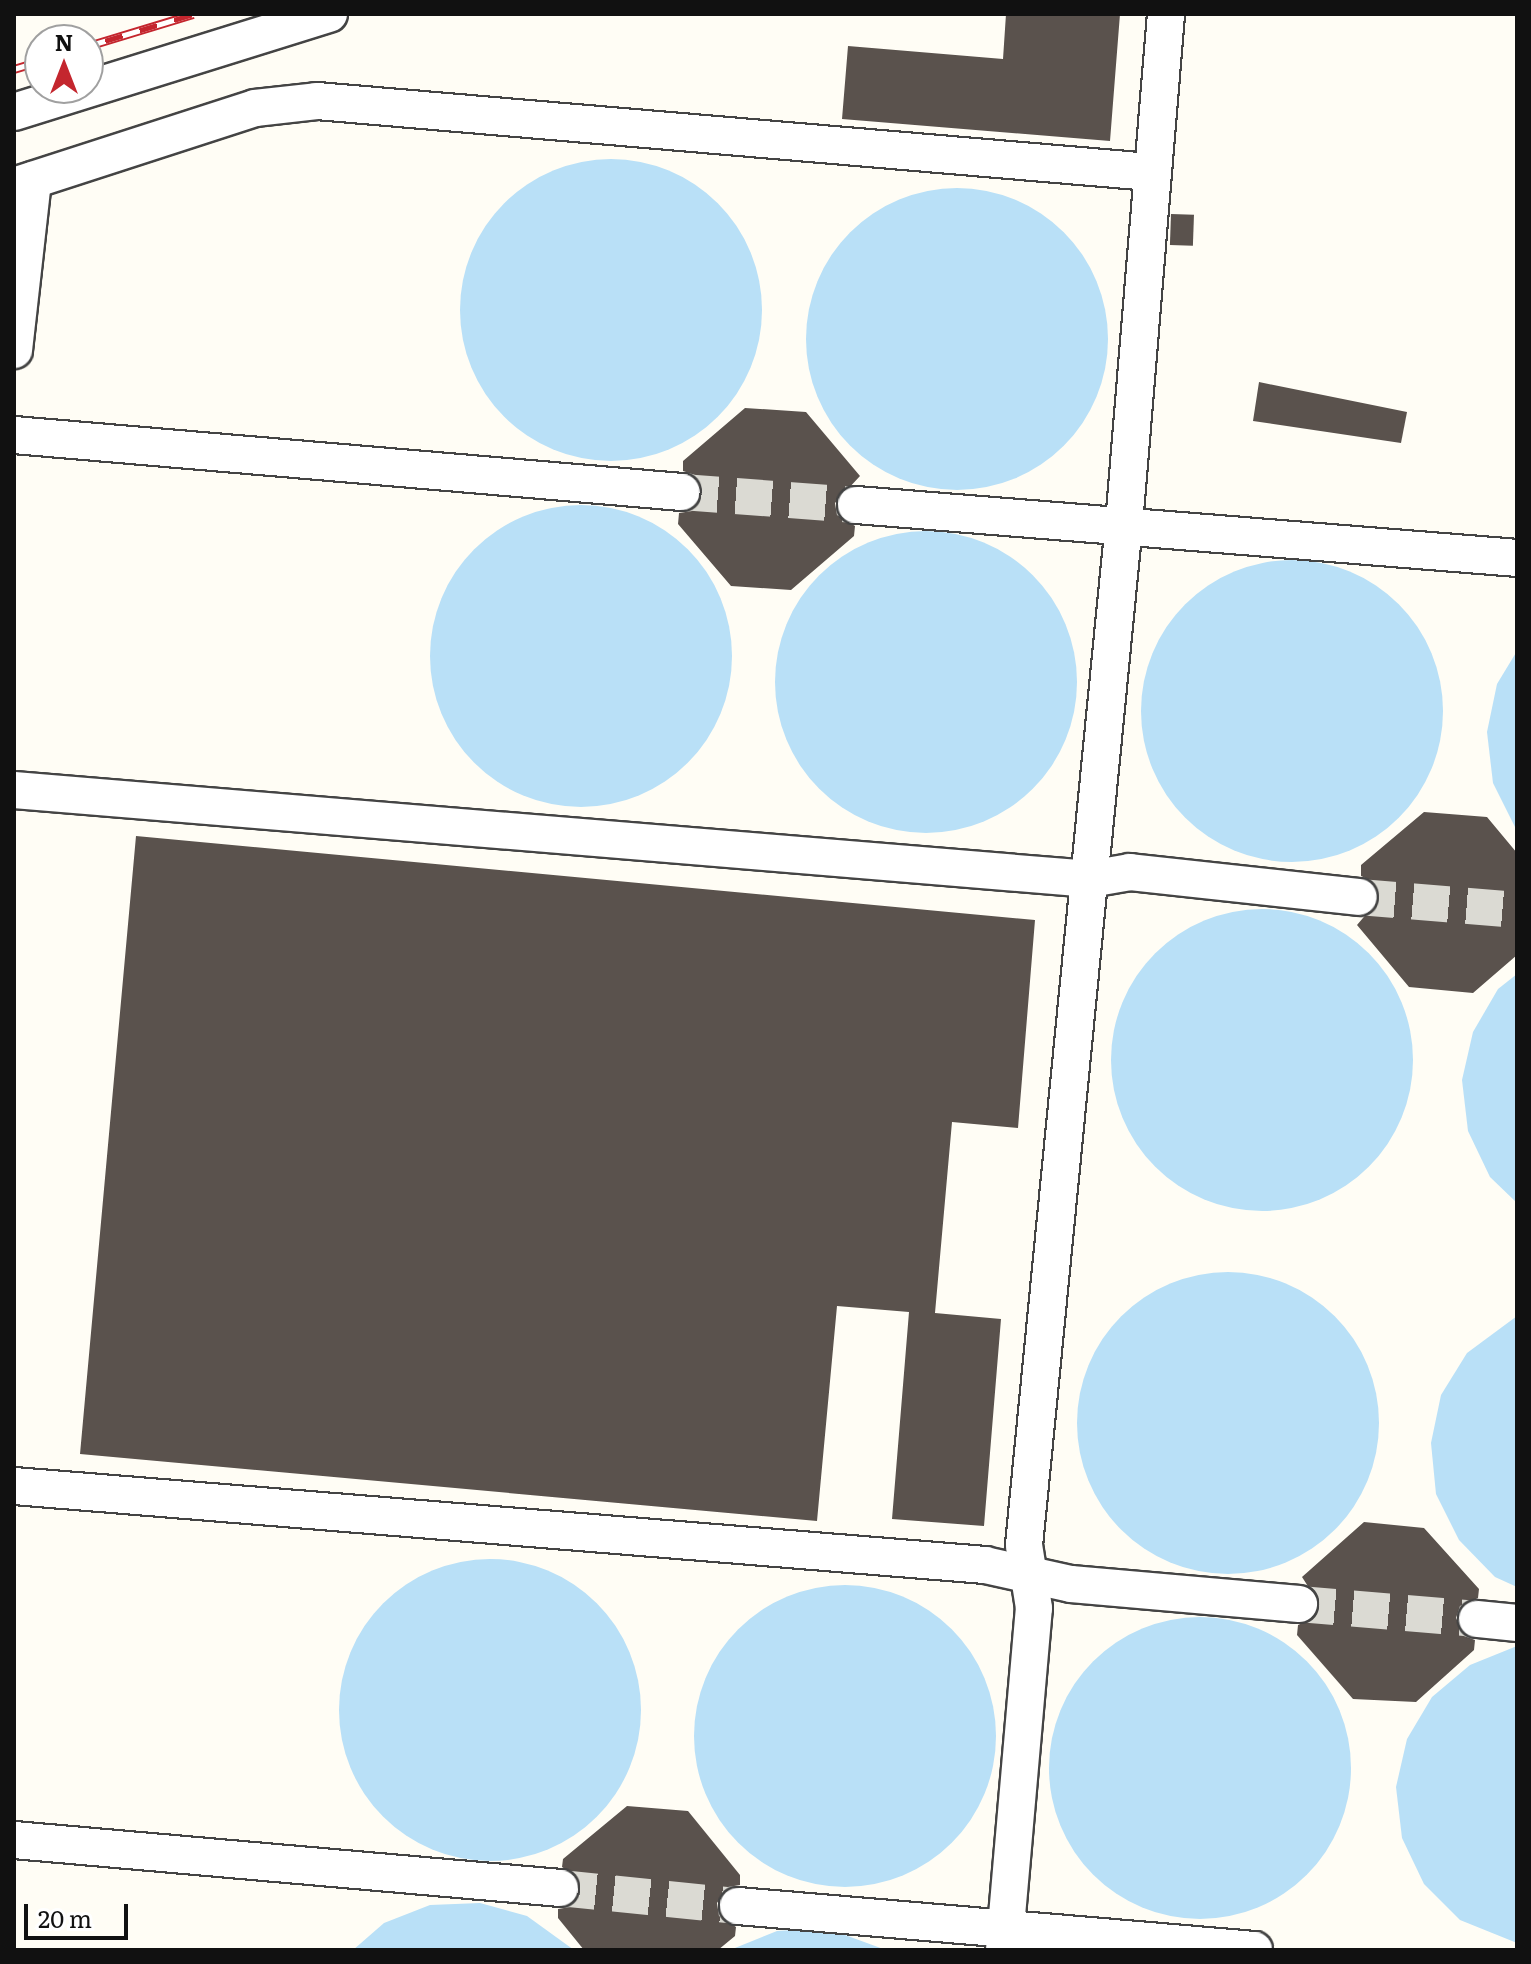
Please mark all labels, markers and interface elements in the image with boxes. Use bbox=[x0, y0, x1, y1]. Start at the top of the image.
north arrow bbox=[24, 24, 104, 104]
text: N bbox=[55, 25, 73, 58]
scale bar bbox=[28, 1888, 132, 1938]
text: 20 m bbox=[38, 1900, 92, 1935]

